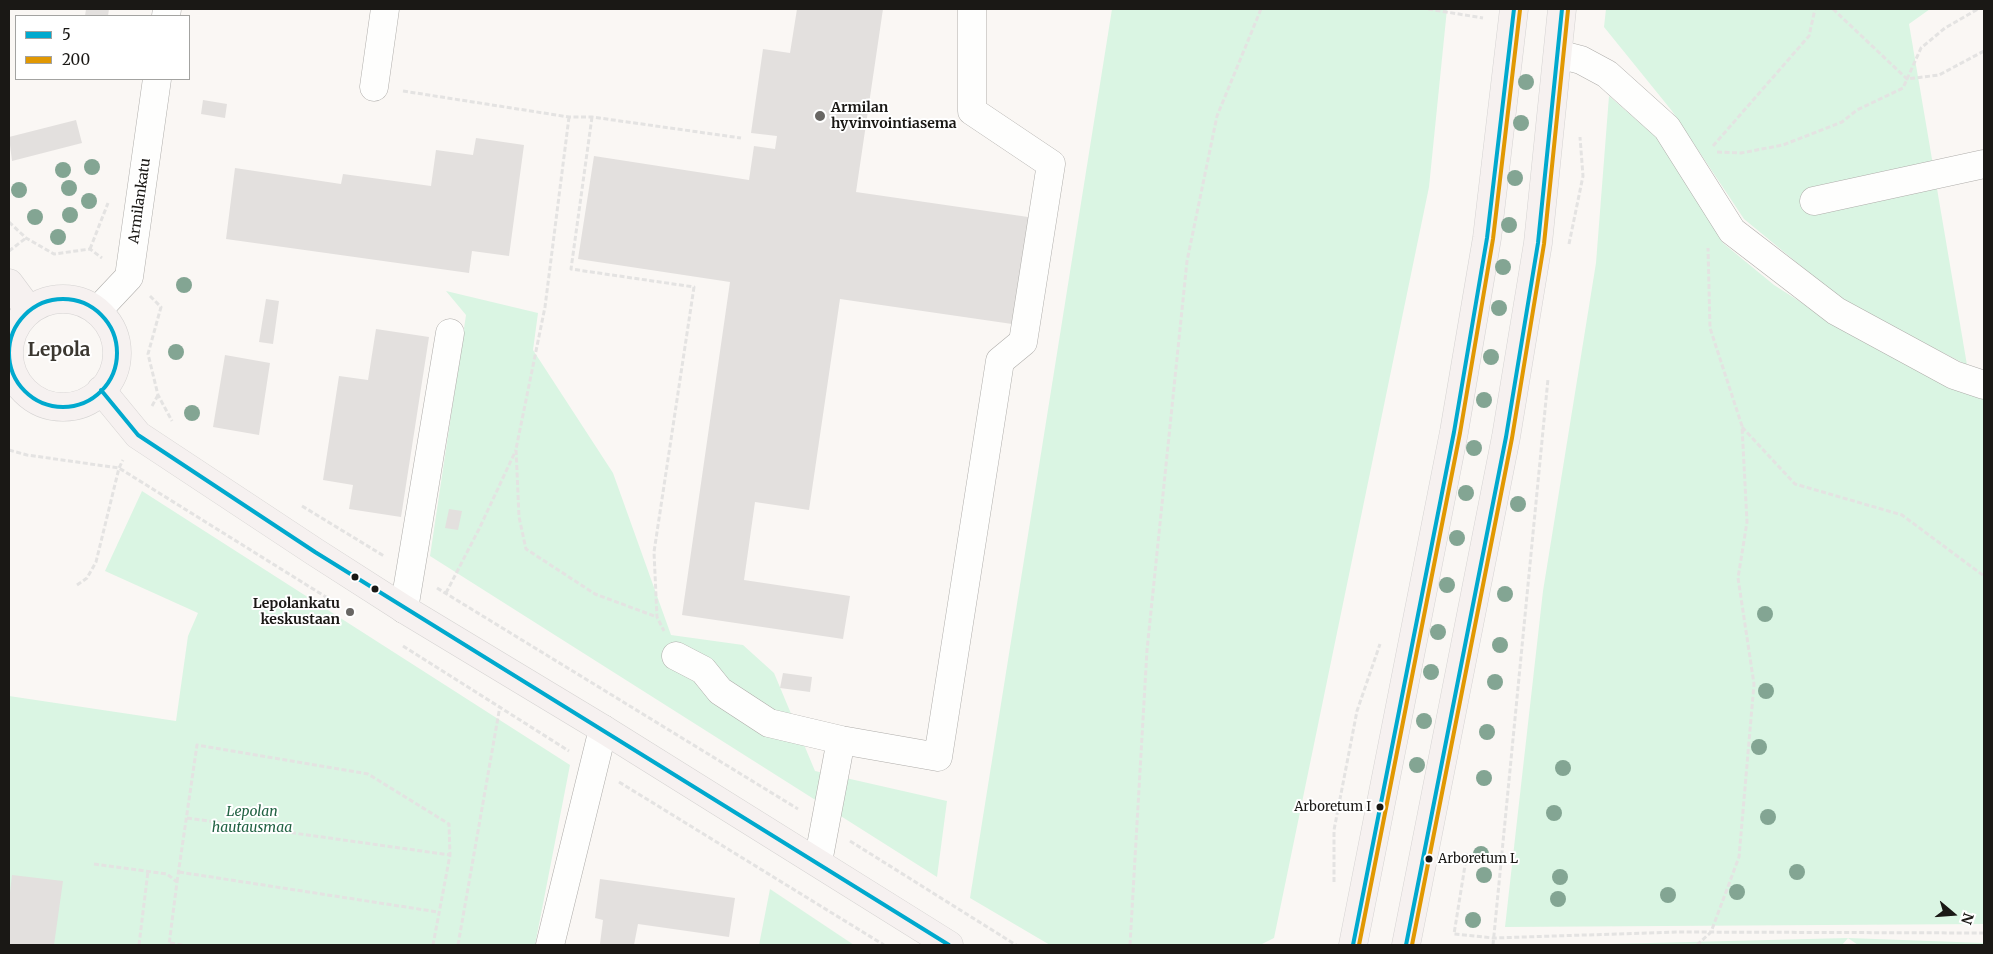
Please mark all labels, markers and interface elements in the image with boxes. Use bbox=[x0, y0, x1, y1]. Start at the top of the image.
legend bbox=[15, 15, 190, 80]
text: 5 bbox=[62, 25, 71, 44]
text: 200 bbox=[62, 50, 90, 69]
place label: Armilan hyvinvointiasema bbox=[831, 100, 957, 132]
marker: Armilan hyvinvointiasema bbox=[813, 109, 827, 123]
street label: Armilankatu bbox=[126, 157, 154, 245]
district label: Lepola bbox=[28, 340, 90, 362]
unlabelled marker bbox=[350, 572, 360, 582]
unlabelled marker bbox=[370, 584, 380, 594]
place label: Lepolankatu keskustaan bbox=[253, 596, 340, 628]
marker: Lepolankatu keskustaan bbox=[344, 606, 356, 618]
place label: Arboretum I bbox=[1294, 799, 1371, 815]
marker: Arboretum I bbox=[1375, 802, 1385, 812]
park label: Lepolan hautausmaa bbox=[212, 804, 292, 836]
place label: Arboretum L bbox=[1438, 851, 1518, 867]
marker: Arboretum L bbox=[1424, 854, 1434, 864]
north arrow bbox=[1928, 889, 1978, 939]
text: N bbox=[1957, 911, 1978, 927]

